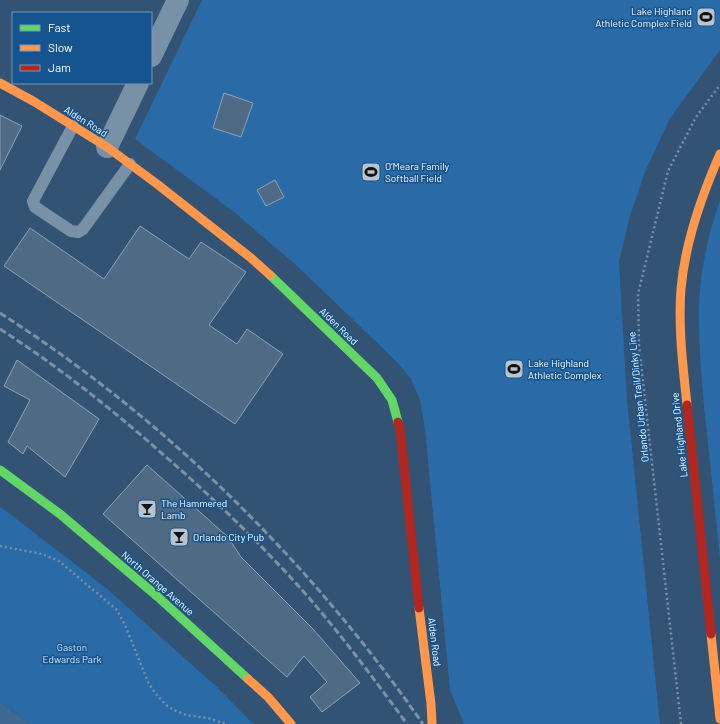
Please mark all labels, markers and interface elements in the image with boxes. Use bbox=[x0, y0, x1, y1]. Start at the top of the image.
place label: Lake Highland Athletic Complex Field bbox=[595, 5, 692, 29]
sports icon: Lake Highland Athletic Complex Field bbox=[695, 6, 717, 28]
legend bbox=[12, 12, 152, 84]
text: Fast bbox=[48, 20, 71, 34]
text: Slow bbox=[48, 40, 73, 54]
text: Jam bbox=[48, 60, 71, 74]
street label: Alden Road bbox=[62, 103, 110, 139]
place label: O’Meara Family Softball Field bbox=[385, 160, 449, 184]
sports icon: O’Meara Family Softball Field bbox=[360, 161, 382, 183]
street label: Alden Road bbox=[317, 305, 361, 347]
street label: Orlando Urban Trail/Dinky Line bbox=[625, 331, 651, 463]
place label: Lake Highland Athletic Complex bbox=[528, 357, 602, 381]
sports icon: Lake Highland Athletic Complex bbox=[503, 358, 525, 380]
street label: Lake Highland Drive bbox=[669, 392, 689, 478]
place label: The Hammered Lamb bbox=[161, 497, 227, 521]
bar icon: The Hammered Lamb bbox=[136, 498, 158, 520]
bar icon: Orlando City Pub bbox=[168, 526, 190, 548]
place label: Orlando City Pub bbox=[193, 531, 264, 543]
street label: North Orange Avenue bbox=[119, 548, 197, 618]
street label: Alden Road bbox=[426, 617, 444, 667]
park label: Gaston Edwards Park bbox=[42, 641, 102, 665]

